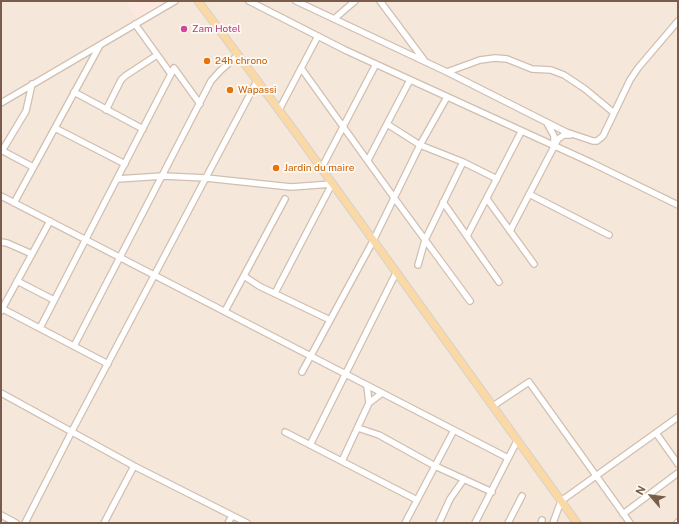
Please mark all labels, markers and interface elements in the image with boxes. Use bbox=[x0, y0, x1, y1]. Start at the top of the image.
place label: Zam Hotel bbox=[192, 23, 240, 35]
marker: Zam Hotel bbox=[179, 24, 189, 34]
place label: 24h chrono bbox=[215, 55, 267, 67]
marker: 24h chrono bbox=[202, 56, 212, 66]
place label: Wapassi bbox=[238, 84, 277, 96]
marker: Wapassi bbox=[225, 85, 235, 95]
place label: Jardin du maire bbox=[284, 162, 354, 174]
marker: Jardin du maire bbox=[271, 163, 281, 173]
north arrow bbox=[631, 476, 671, 516]
text: N bbox=[633, 484, 648, 497]

